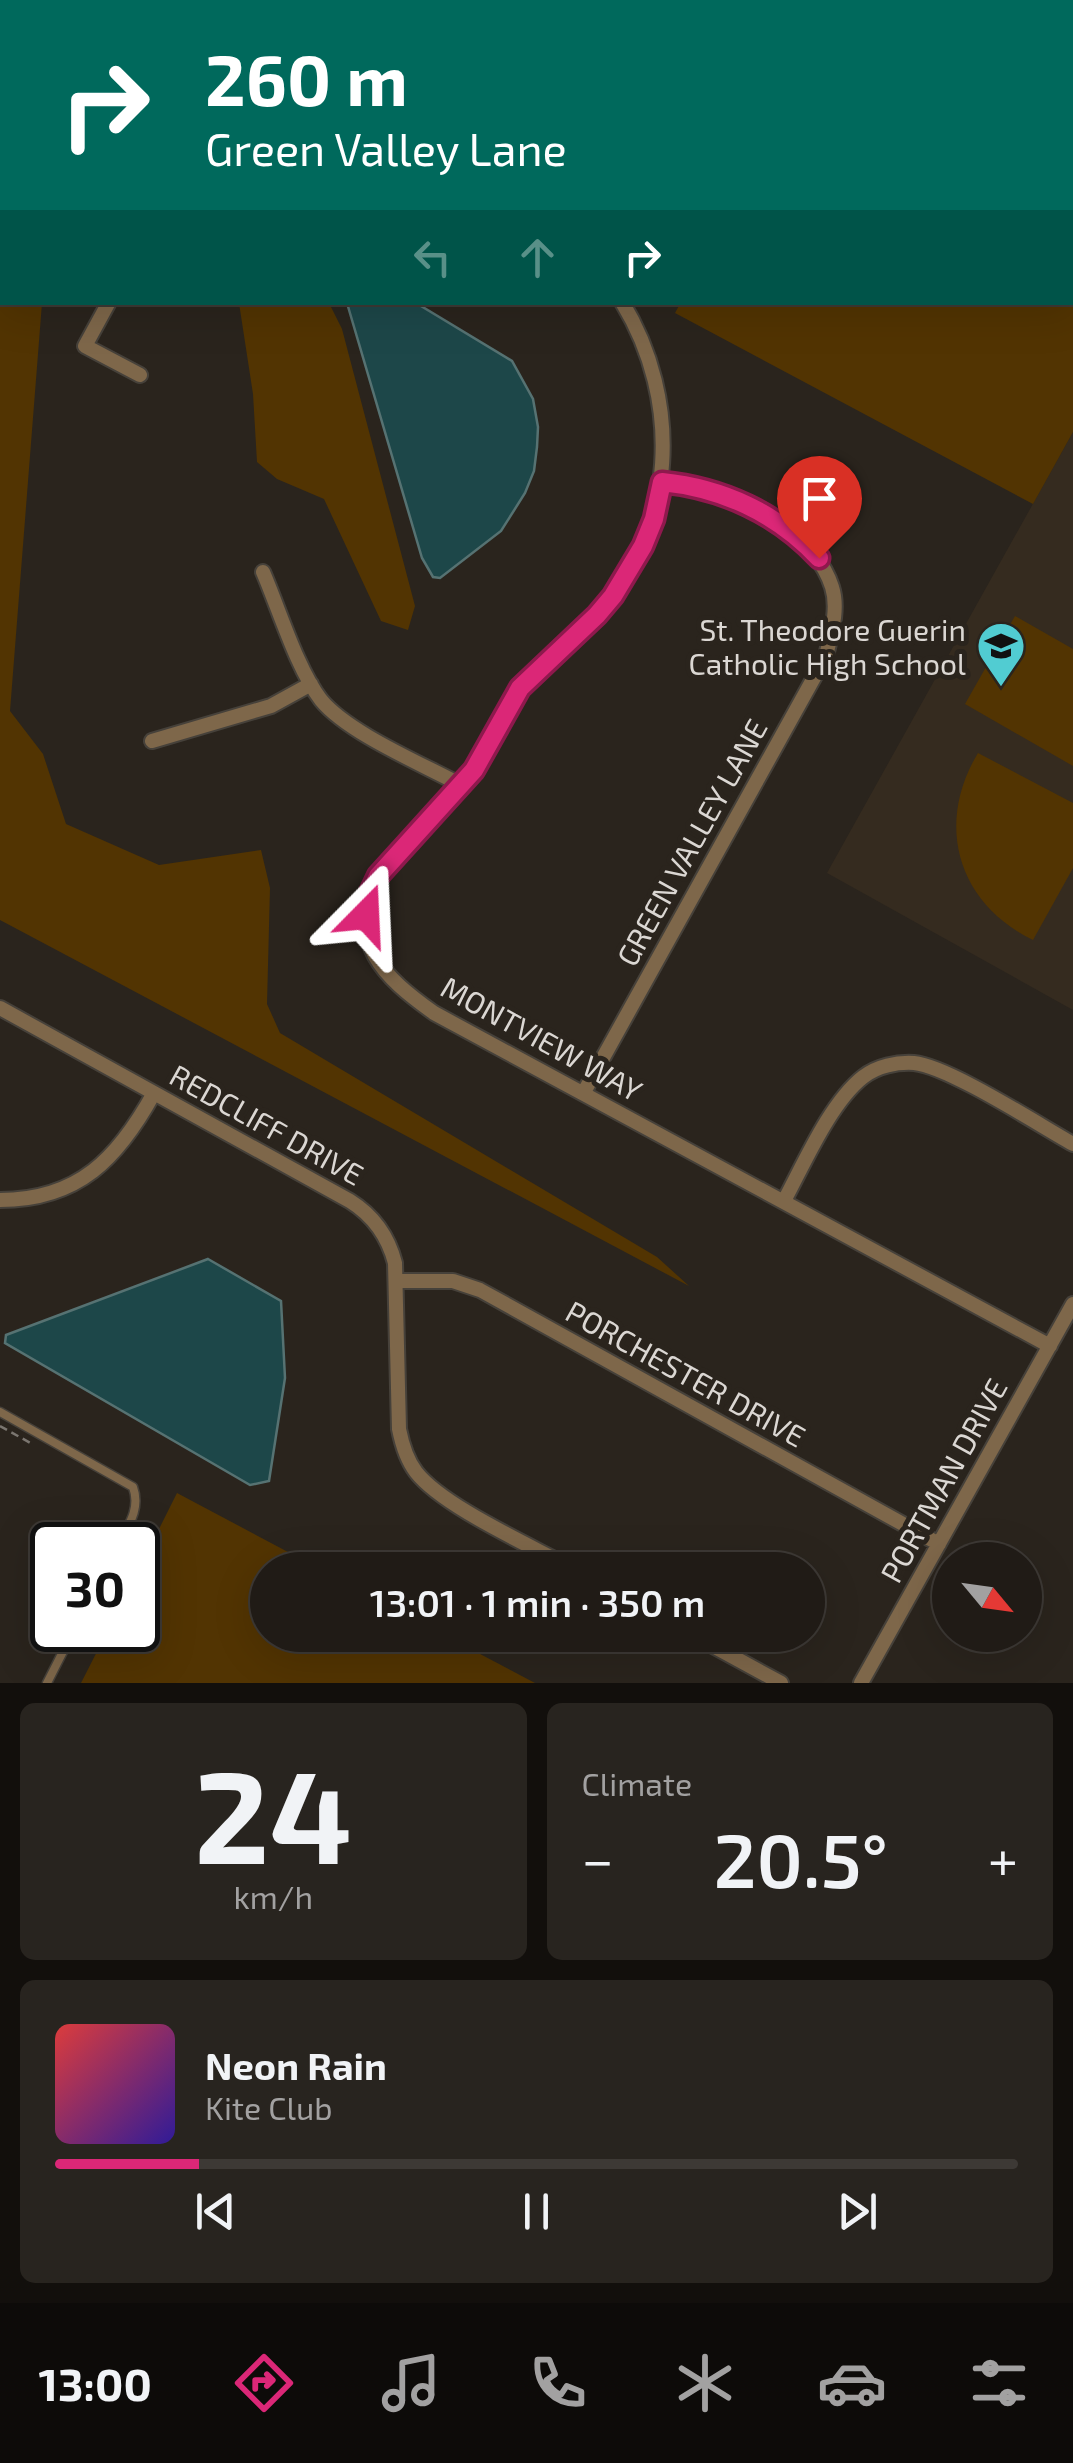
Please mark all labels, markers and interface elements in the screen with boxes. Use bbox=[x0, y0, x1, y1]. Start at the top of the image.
text: 260 m bbox=[205, 36, 408, 120]
icon: right bbox=[40, 40, 170, 170]
text: Green Valley Lane bbox=[205, 121, 567, 175]
icon: left bbox=[405, 230, 460, 285]
icon: ahead bbox=[510, 230, 565, 285]
icon: right bbox=[615, 230, 670, 285]
pin bbox=[777, 456, 862, 559]
icon: arrive bbox=[792, 471, 847, 526]
place label: St. Theodore Guerin Catholic High School bbox=[689, 611, 966, 681]
school or university icon: St. Theodore Guerin Catholic High School bbox=[975, 620, 1027, 688]
street label: GREEN VALLEY LANE bbox=[608, 712, 774, 972]
position arrow bbox=[314, 863, 418, 967]
street label: MONTVIEW WAY bbox=[435, 968, 649, 1108]
street label: REDCLIFF DRIVE bbox=[164, 1056, 370, 1192]
street label: PORCHESTER DRIVE bbox=[560, 1292, 812, 1454]
street label: PORTMAN DRIVE bbox=[872, 1372, 1014, 1588]
speed limit sign: 30 bbox=[30, 1522, 160, 1652]
north arrow bbox=[932, 1542, 1042, 1652]
map controls bbox=[932, 1542, 1042, 1652]
text: 13:01 · 1 min · 350 m bbox=[370, 1579, 705, 1625]
text: 24 bbox=[194, 1734, 352, 1890]
text: Climate bbox=[582, 1764, 692, 1802]
text: 20.5° bbox=[713, 1813, 888, 1903]
text: − bbox=[582, 1825, 614, 1891]
text: + bbox=[988, 1825, 1018, 1891]
text: km/h bbox=[234, 1877, 313, 1915]
text: Neon Rain bbox=[205, 2042, 387, 2088]
text: Kite Club bbox=[205, 2088, 333, 2126]
icon: previous bbox=[188, 2184, 243, 2239]
icon: pause bbox=[509, 2184, 564, 2239]
icon: next bbox=[830, 2184, 885, 2239]
icon: directions bbox=[229, 2348, 299, 2418]
icon: music bbox=[376, 2348, 446, 2418]
icon: phone bbox=[523, 2348, 593, 2418]
icon: climate bbox=[670, 2348, 740, 2418]
icon: car bbox=[817, 2348, 887, 2418]
icon: filters bbox=[964, 2348, 1034, 2418]
text: 13:00 bbox=[39, 2356, 152, 2410]

